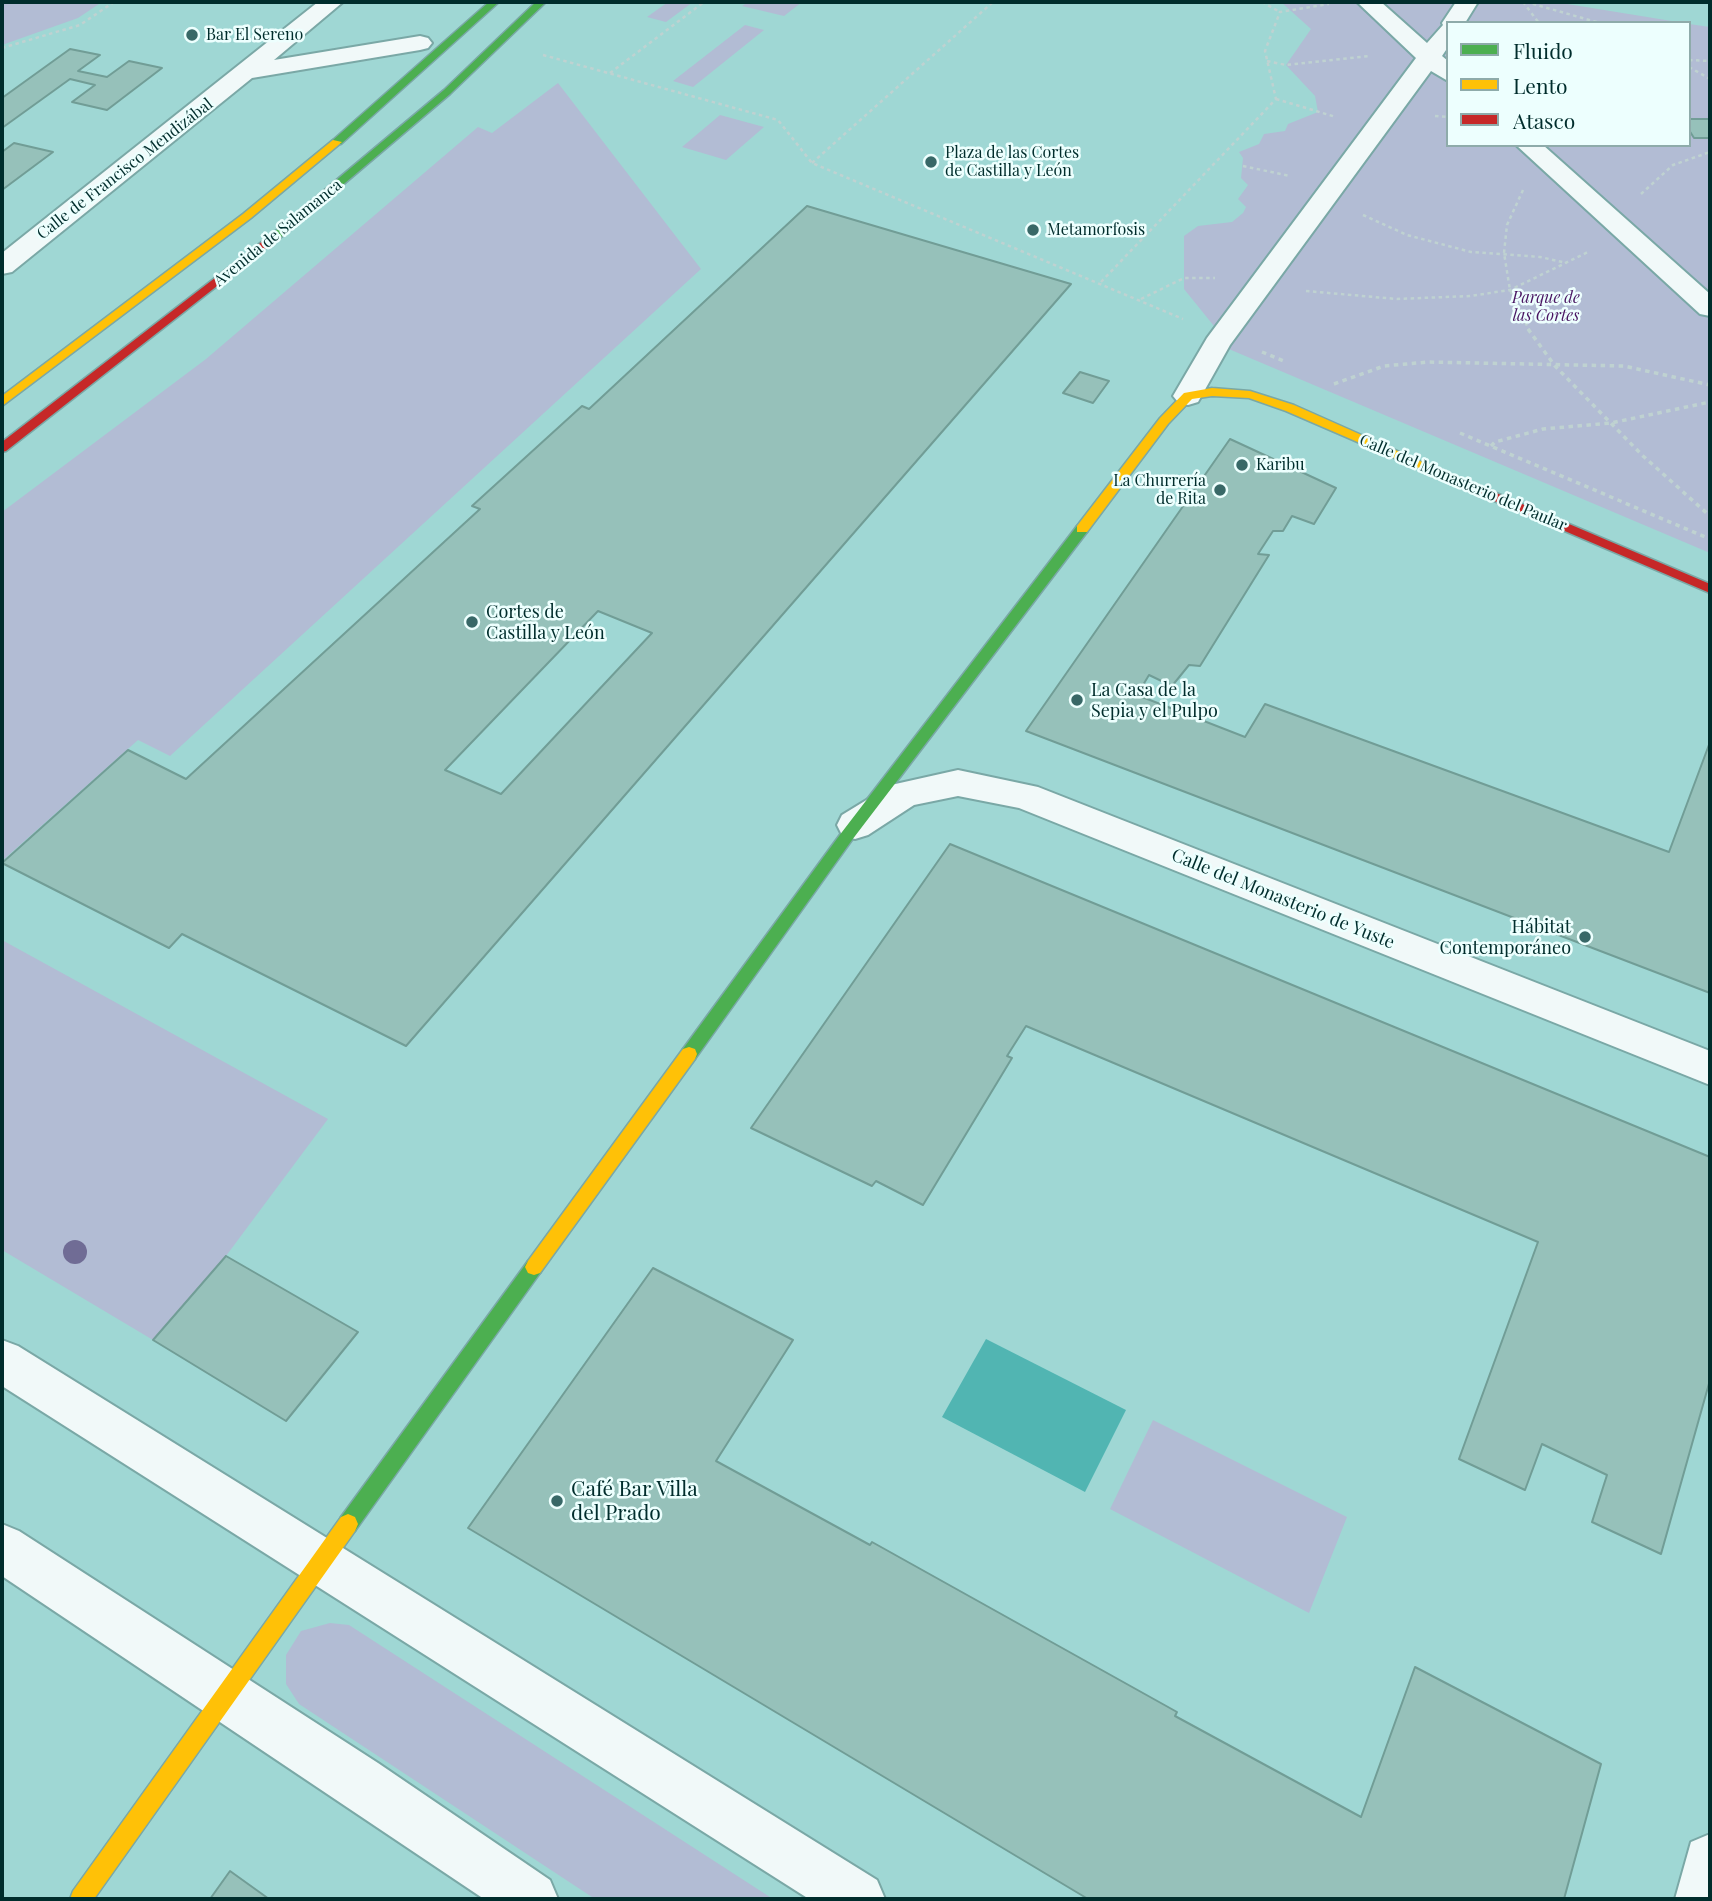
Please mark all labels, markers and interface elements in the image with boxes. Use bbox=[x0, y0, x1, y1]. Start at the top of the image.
legend bbox=[1446, 21, 1691, 147]
place label: Bar El Sereno bbox=[206, 25, 303, 45]
marker: Bar El Sereno bbox=[184, 27, 200, 43]
text: Fluido bbox=[1513, 36, 1573, 64]
text: Lento bbox=[1513, 71, 1567, 99]
street label: Calle de Francisco Mendizábal bbox=[33, 94, 217, 244]
text: Atasco bbox=[1513, 106, 1575, 134]
place label: Plaza de las Cortes de Castilla y León bbox=[945, 143, 1079, 181]
marker: Plaza de las Cortes de Castilla y León bbox=[923, 154, 939, 170]
street label: Avenida de Salamanca bbox=[210, 175, 346, 291]
place label: Metamorfosis bbox=[1047, 220, 1145, 240]
marker: Metamorfosis bbox=[1025, 222, 1041, 238]
park label: Parque de las Cortes bbox=[1512, 288, 1580, 326]
street label: Calle del Monasterio del Paular bbox=[1356, 430, 1570, 536]
place label: Karibu bbox=[1256, 455, 1305, 475]
marker: Karibu bbox=[1234, 457, 1250, 473]
place label: La Churrería de Rita bbox=[1113, 471, 1206, 509]
marker: La Churrería de Rita bbox=[1212, 482, 1228, 498]
place label: Cortes de Castilla y León bbox=[486, 601, 605, 644]
marker: Cortes de Castilla y León bbox=[464, 614, 480, 630]
place label: La Casa de la Sepia y el Pulpo bbox=[1091, 679, 1218, 722]
marker: La Casa de la Sepia y el Pulpo bbox=[1069, 692, 1085, 708]
street label: Calle del Monasterio de Yuste bbox=[1168, 844, 1398, 954]
place label: Hábitat Contemporáneo bbox=[1440, 916, 1571, 958]
marker: Hábitat Contemporáneo bbox=[1577, 929, 1593, 945]
place label: Café Bar Villa del Prado bbox=[571, 1476, 698, 1526]
marker: Café Bar Villa del Prado bbox=[549, 1493, 565, 1509]

